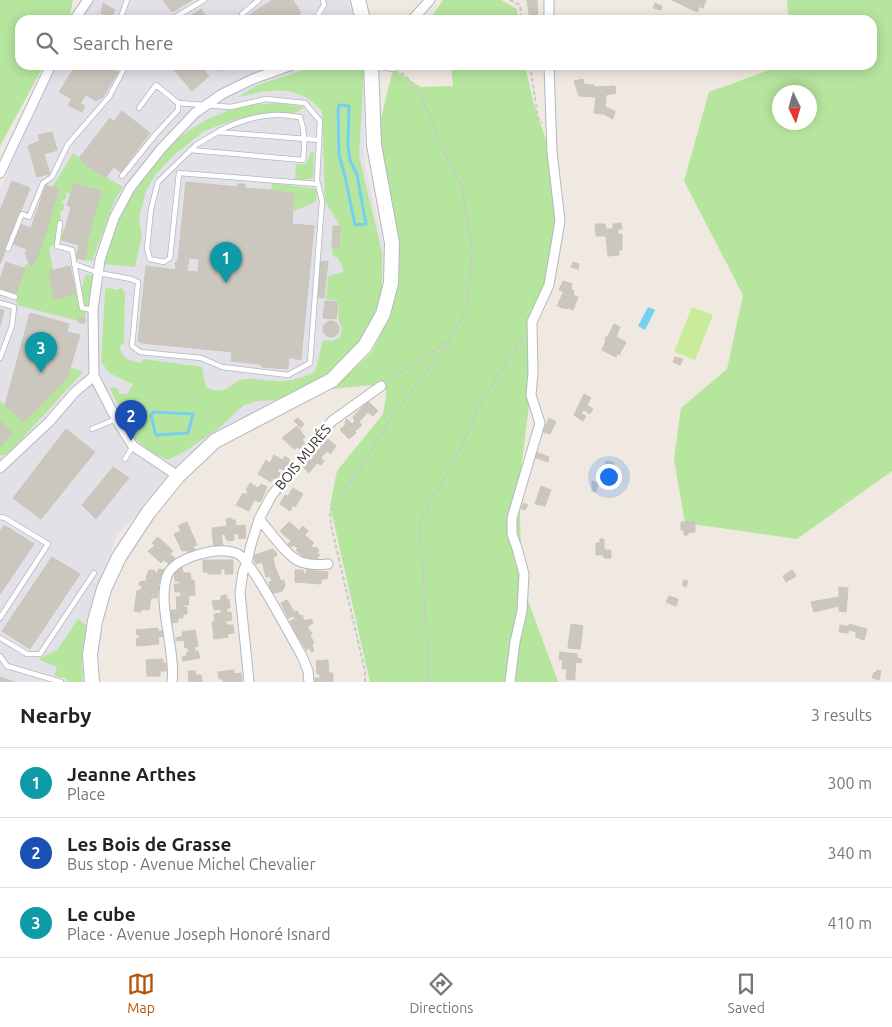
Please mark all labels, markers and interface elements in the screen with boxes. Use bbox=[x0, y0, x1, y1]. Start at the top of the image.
search box bbox=[15, 15, 877, 70]
icon: search bbox=[33, 29, 61, 57]
text: Search here bbox=[73, 32, 173, 54]
north arrow bbox=[772, 85, 817, 130]
pin: 1 bbox=[210, 242, 242, 283]
pin: 3 bbox=[25, 332, 57, 373]
pin: 2 bbox=[115, 400, 147, 441]
street label: BOIS MURÉS bbox=[271, 420, 334, 493]
your location bbox=[596, 464, 622, 490]
text: Nearby bbox=[20, 703, 91, 727]
text: 3 results bbox=[811, 706, 872, 724]
text: Jeanne Arthes bbox=[67, 763, 196, 785]
text: 1 bbox=[31, 774, 41, 792]
text: 300 m bbox=[827, 774, 872, 792]
text: Place bbox=[67, 785, 105, 803]
text: Les Bois de Grasse bbox=[67, 833, 232, 855]
text: 2 bbox=[31, 844, 41, 862]
text: 340 m bbox=[827, 844, 872, 862]
text: Bus stop · Avenue Michel Chevalier bbox=[67, 855, 315, 873]
text: Le cube bbox=[67, 903, 136, 925]
text: 3 bbox=[31, 914, 41, 932]
text: 410 m bbox=[827, 914, 872, 932]
text: Place · Avenue Joseph Honoré Isnard bbox=[67, 925, 331, 943]
tab: Map bbox=[127, 970, 155, 1016]
tab: Directions bbox=[409, 970, 473, 1016]
tab: Saved bbox=[728, 970, 765, 1016]

